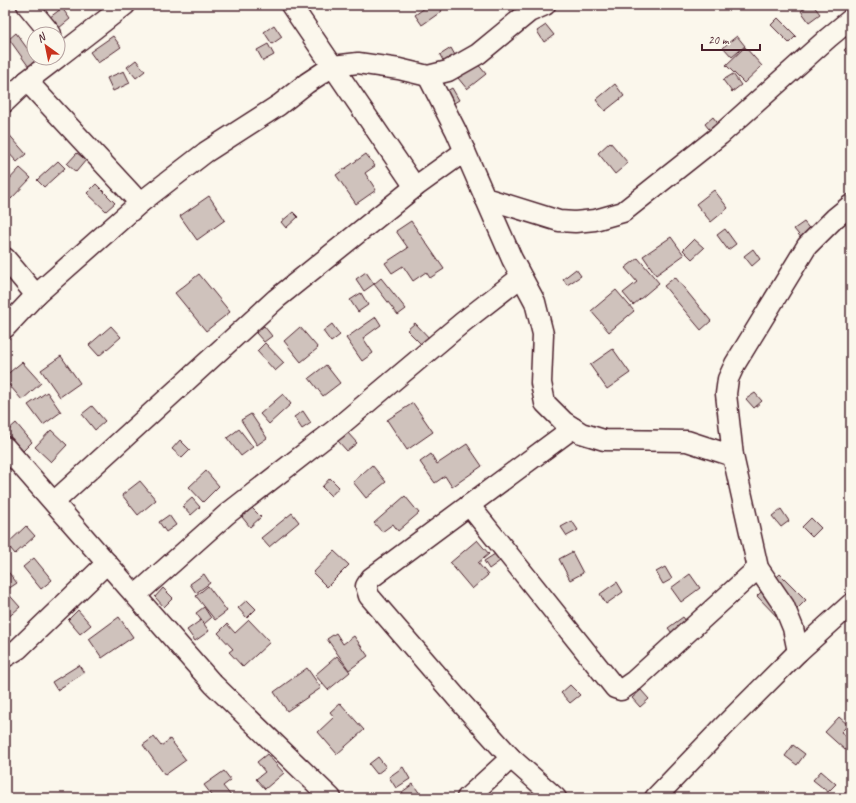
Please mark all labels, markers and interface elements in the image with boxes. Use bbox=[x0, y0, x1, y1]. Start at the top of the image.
north arrow bbox=[26, 26, 66, 66]
scale bar bbox=[702, 26, 760, 52]
text: N bbox=[34, 29, 49, 45]
text: 20 m bbox=[708, 32, 730, 48]

